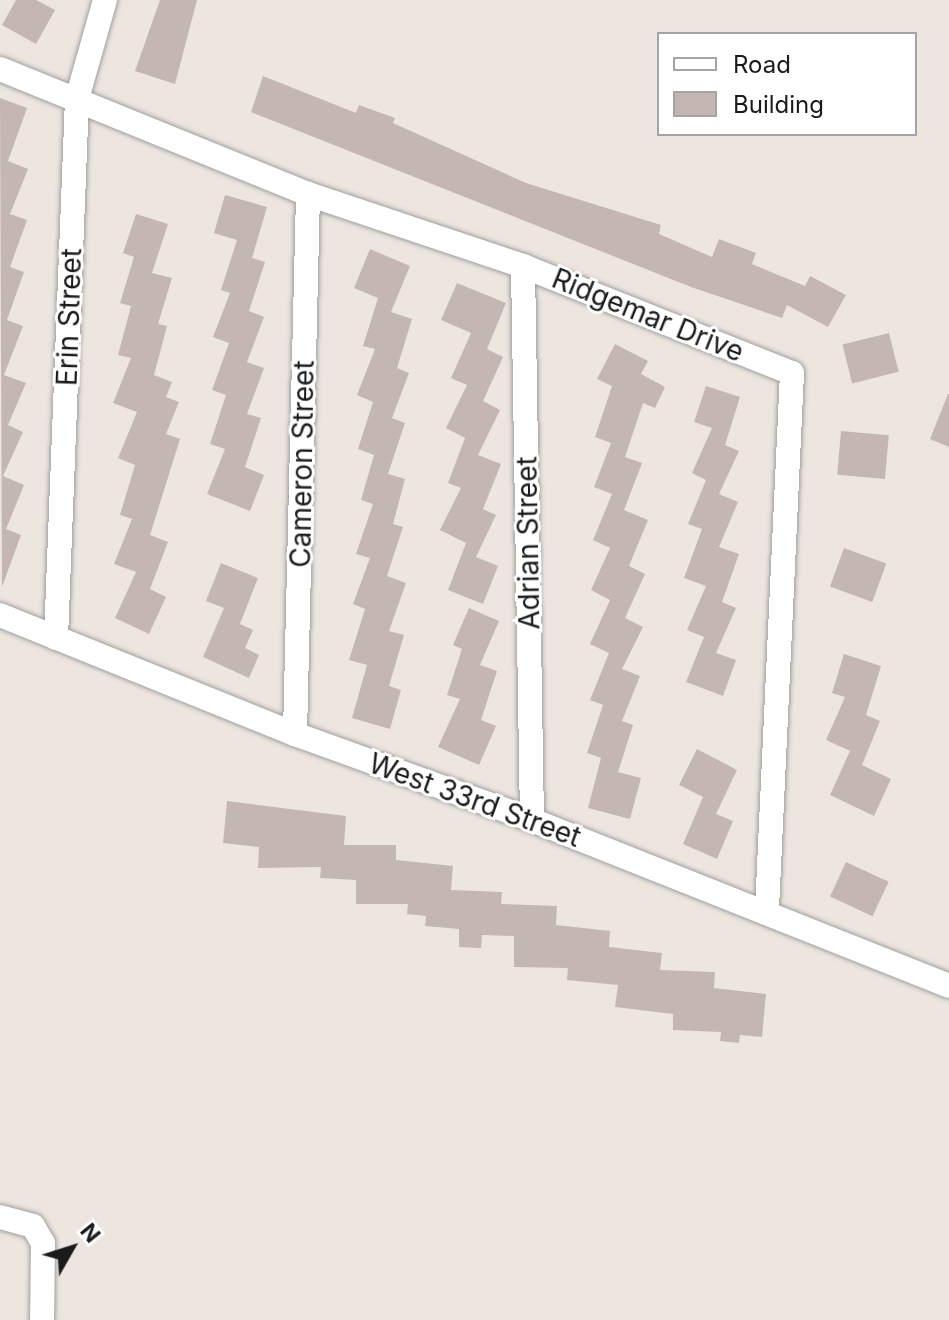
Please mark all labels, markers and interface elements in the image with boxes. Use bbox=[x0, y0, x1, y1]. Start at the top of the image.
legend bbox=[657, 32, 917, 136]
text: Road bbox=[733, 50, 791, 79]
text: Building bbox=[733, 90, 824, 119]
street label: Erin Street bbox=[50, 247, 88, 387]
street label: Ridgemar Drive bbox=[547, 261, 749, 369]
street label: Cameron Street bbox=[283, 360, 321, 568]
street label: Adrian Street bbox=[510, 456, 546, 630]
street label: West 33rd Street bbox=[364, 746, 586, 854]
north arrow bbox=[32, 1208, 112, 1288]
text: N bbox=[75, 1218, 106, 1248]

